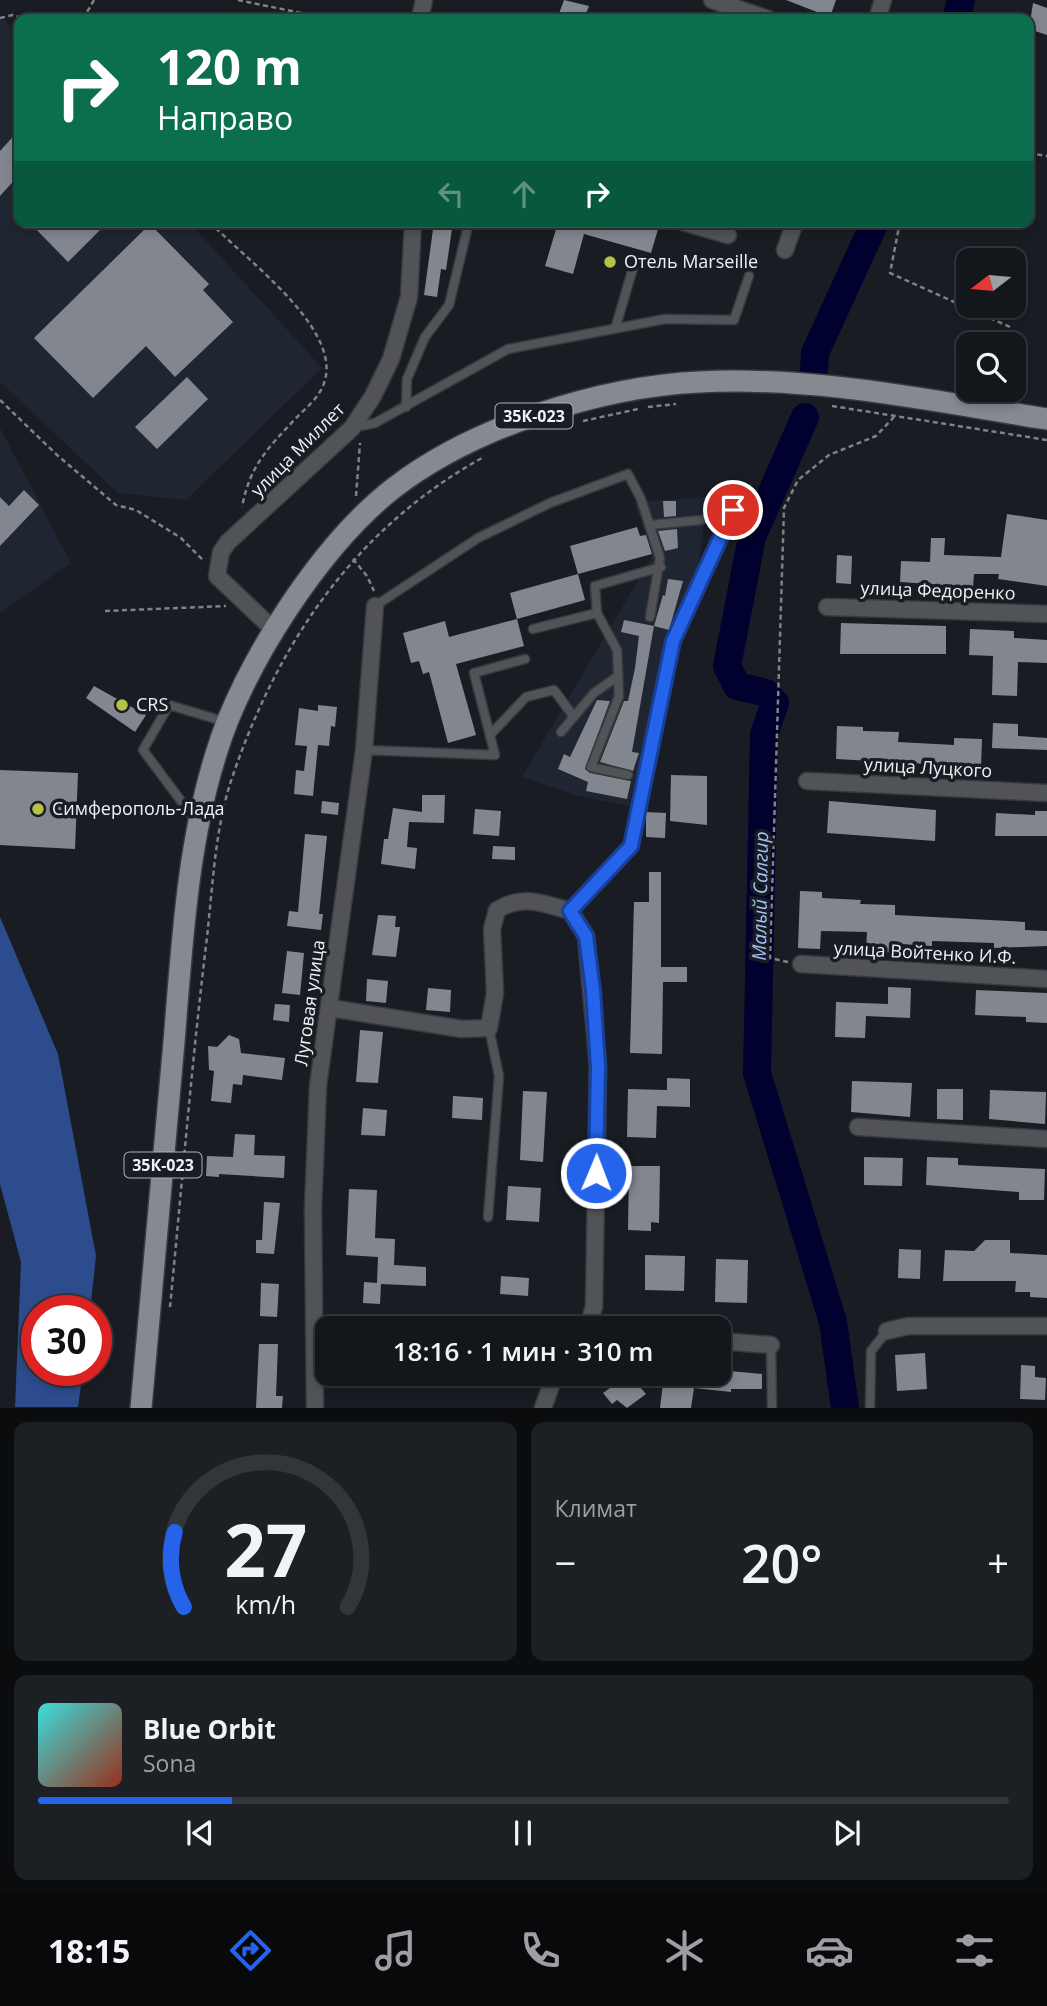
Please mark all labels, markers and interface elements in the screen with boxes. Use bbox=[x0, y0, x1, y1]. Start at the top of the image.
text: 120 m bbox=[157, 33, 302, 99]
icon: right bbox=[42, 42, 133, 133]
text: Направо bbox=[157, 96, 293, 139]
icon: left bbox=[432, 175, 470, 213]
icon: ahead bbox=[505, 175, 543, 213]
icon: right bbox=[578, 175, 616, 213]
north arrow bbox=[956, 248, 1026, 318]
map controls bbox=[956, 248, 1026, 402]
place label: Отель Marseille bbox=[624, 249, 758, 273]
marker: Отель Marseille bbox=[602, 254, 618, 270]
button: search bbox=[956, 332, 1026, 402]
street label: улица Миллет bbox=[245, 397, 350, 501]
road number: 35К-023 bbox=[496, 404, 572, 428]
pin bbox=[703, 480, 763, 540]
icon: arrive bbox=[714, 491, 752, 529]
street label: улица Федоренко bbox=[860, 575, 1016, 605]
place label: CRS bbox=[136, 692, 168, 716]
marker: CRS bbox=[114, 697, 130, 713]
street label: улица Луцкого bbox=[863, 752, 993, 782]
place label: Симферополь-Лада bbox=[52, 796, 225, 820]
marker: Симферополь-Лада bbox=[30, 801, 46, 817]
water label: Малый Салгир bbox=[746, 831, 774, 961]
street label: улица Войтенко И.Ф. bbox=[833, 935, 1017, 969]
street label: Луговая улица bbox=[288, 938, 330, 1068]
position arrow bbox=[559, 1136, 633, 1210]
road number: 35К-023 bbox=[124, 1152, 202, 1177]
speed limit sign: 30 bbox=[21, 1295, 112, 1386]
text: 18:16 · 1 мин · 310 m bbox=[393, 1333, 653, 1369]
text: Климат bbox=[555, 1492, 637, 1524]
text: 27 bbox=[224, 1500, 307, 1599]
text: 20° bbox=[741, 1527, 823, 1598]
text: − bbox=[555, 1536, 576, 1588]
text: + bbox=[987, 1536, 1009, 1588]
text: km/h bbox=[235, 1587, 296, 1621]
text: Blue Orbit bbox=[143, 1711, 276, 1747]
text: Sona bbox=[143, 1747, 196, 1779]
icon: previous bbox=[181, 1814, 219, 1852]
icon: pause bbox=[504, 1814, 542, 1852]
icon: next bbox=[828, 1814, 866, 1852]
icon: directions bbox=[226, 1926, 275, 1975]
icon: music bbox=[371, 1926, 420, 1975]
icon: phone bbox=[516, 1926, 565, 1975]
icon: climate bbox=[660, 1926, 709, 1975]
icon: car bbox=[805, 1926, 854, 1975]
icon: filters bbox=[950, 1926, 999, 1975]
text: 18:15 bbox=[48, 1929, 130, 1972]

